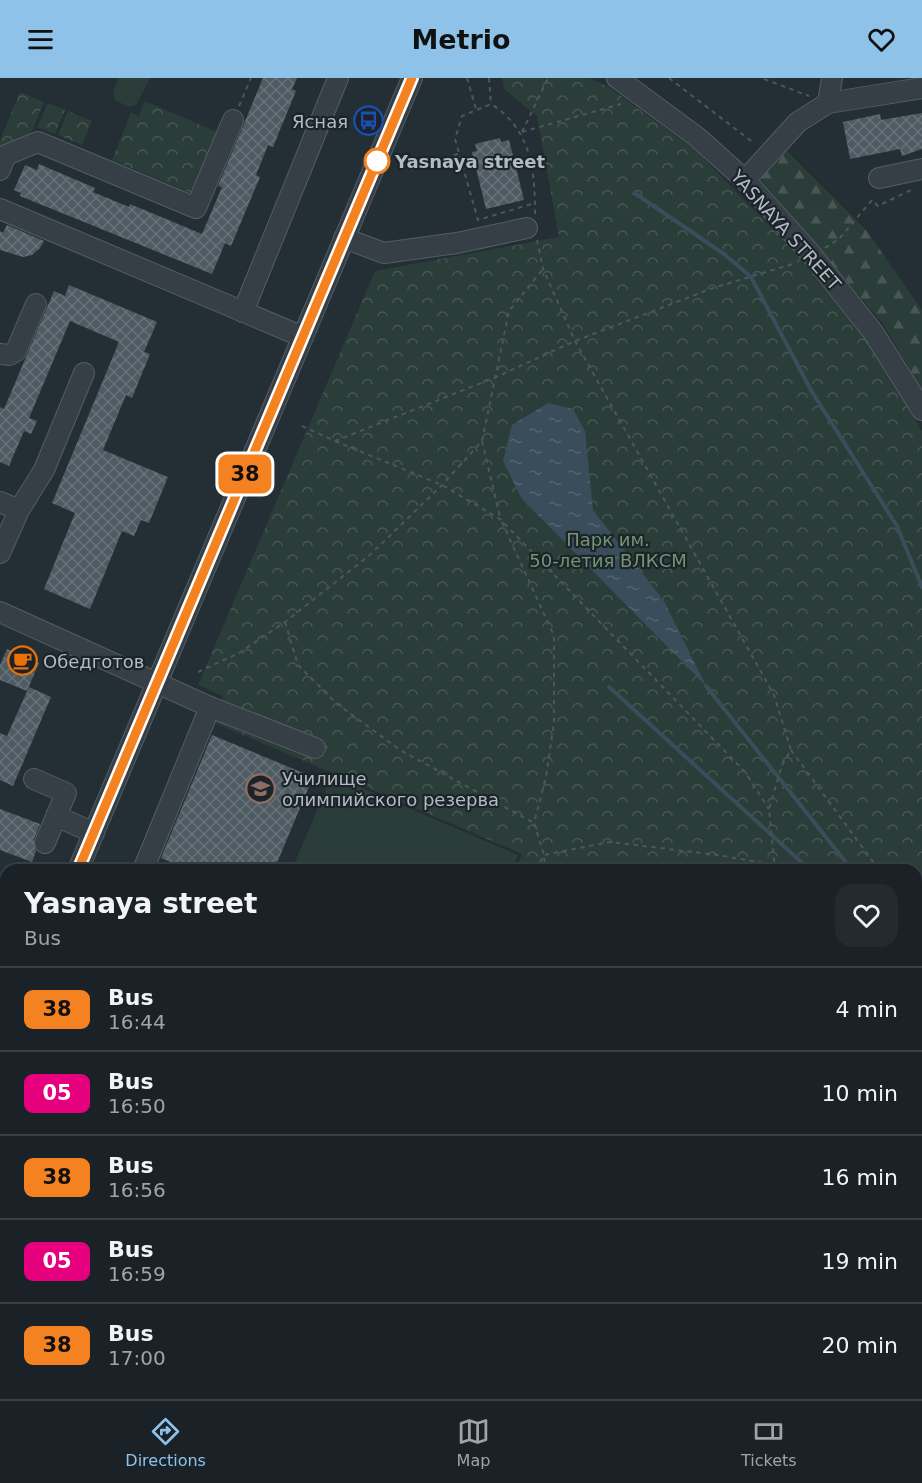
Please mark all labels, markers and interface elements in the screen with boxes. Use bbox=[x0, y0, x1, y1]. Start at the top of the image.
icon: menu bbox=[24, 23, 57, 56]
icon: heart bbox=[865, 23, 898, 56]
text: Metrio bbox=[411, 24, 511, 55]
bus stop icon: Ясная bbox=[353, 105, 385, 137]
place label: Ясная bbox=[292, 111, 348, 132]
marker: Yasnaya street bbox=[364, 148, 390, 174]
place label: Yasnaya street bbox=[394, 151, 545, 172]
street label: YASNAYA STREET bbox=[726, 165, 846, 295]
line badge: 38 bbox=[218, 454, 272, 494]
text: 38 bbox=[230, 462, 260, 486]
park label: Парк им. 50-летия ВЛКСМ bbox=[529, 529, 687, 571]
cafe icon: Обедготов bbox=[6, 645, 38, 677]
place label: Обедготов bbox=[43, 651, 144, 672]
place label: Училище олимпийского резерва bbox=[282, 768, 499, 810]
school or university icon: Училище олимпийского резерва bbox=[245, 772, 277, 804]
button: heart bbox=[835, 884, 898, 947]
text: Yasnaya street bbox=[24, 887, 257, 920]
text: Bus bbox=[24, 926, 61, 950]
text: Bus bbox=[108, 985, 154, 1010]
text: 38 bbox=[42, 997, 72, 1021]
text: 4 min bbox=[836, 997, 898, 1022]
text: 16:44 bbox=[108, 1010, 166, 1034]
text: Bus bbox=[108, 1069, 154, 1094]
text: 05 bbox=[42, 1081, 72, 1105]
text: 10 min bbox=[822, 1081, 898, 1106]
text: 16:50 bbox=[108, 1094, 166, 1118]
text: Bus bbox=[108, 1153, 154, 1178]
text: 38 bbox=[42, 1165, 72, 1189]
text: 16 min bbox=[822, 1165, 898, 1190]
text: 16:56 bbox=[108, 1178, 166, 1202]
text: Bus bbox=[108, 1237, 154, 1262]
text: 05 bbox=[42, 1249, 72, 1273]
text: 19 min bbox=[822, 1249, 898, 1274]
text: 16:59 bbox=[108, 1262, 166, 1286]
text: Bus bbox=[108, 1321, 154, 1346]
text: 38 bbox=[42, 1333, 72, 1357]
text: 20 min bbox=[822, 1333, 898, 1358]
text: 17:00 bbox=[108, 1346, 166, 1370]
tab: Directions bbox=[125, 1415, 206, 1470]
tab: Map bbox=[457, 1415, 490, 1470]
tab: Tickets bbox=[741, 1415, 797, 1470]

